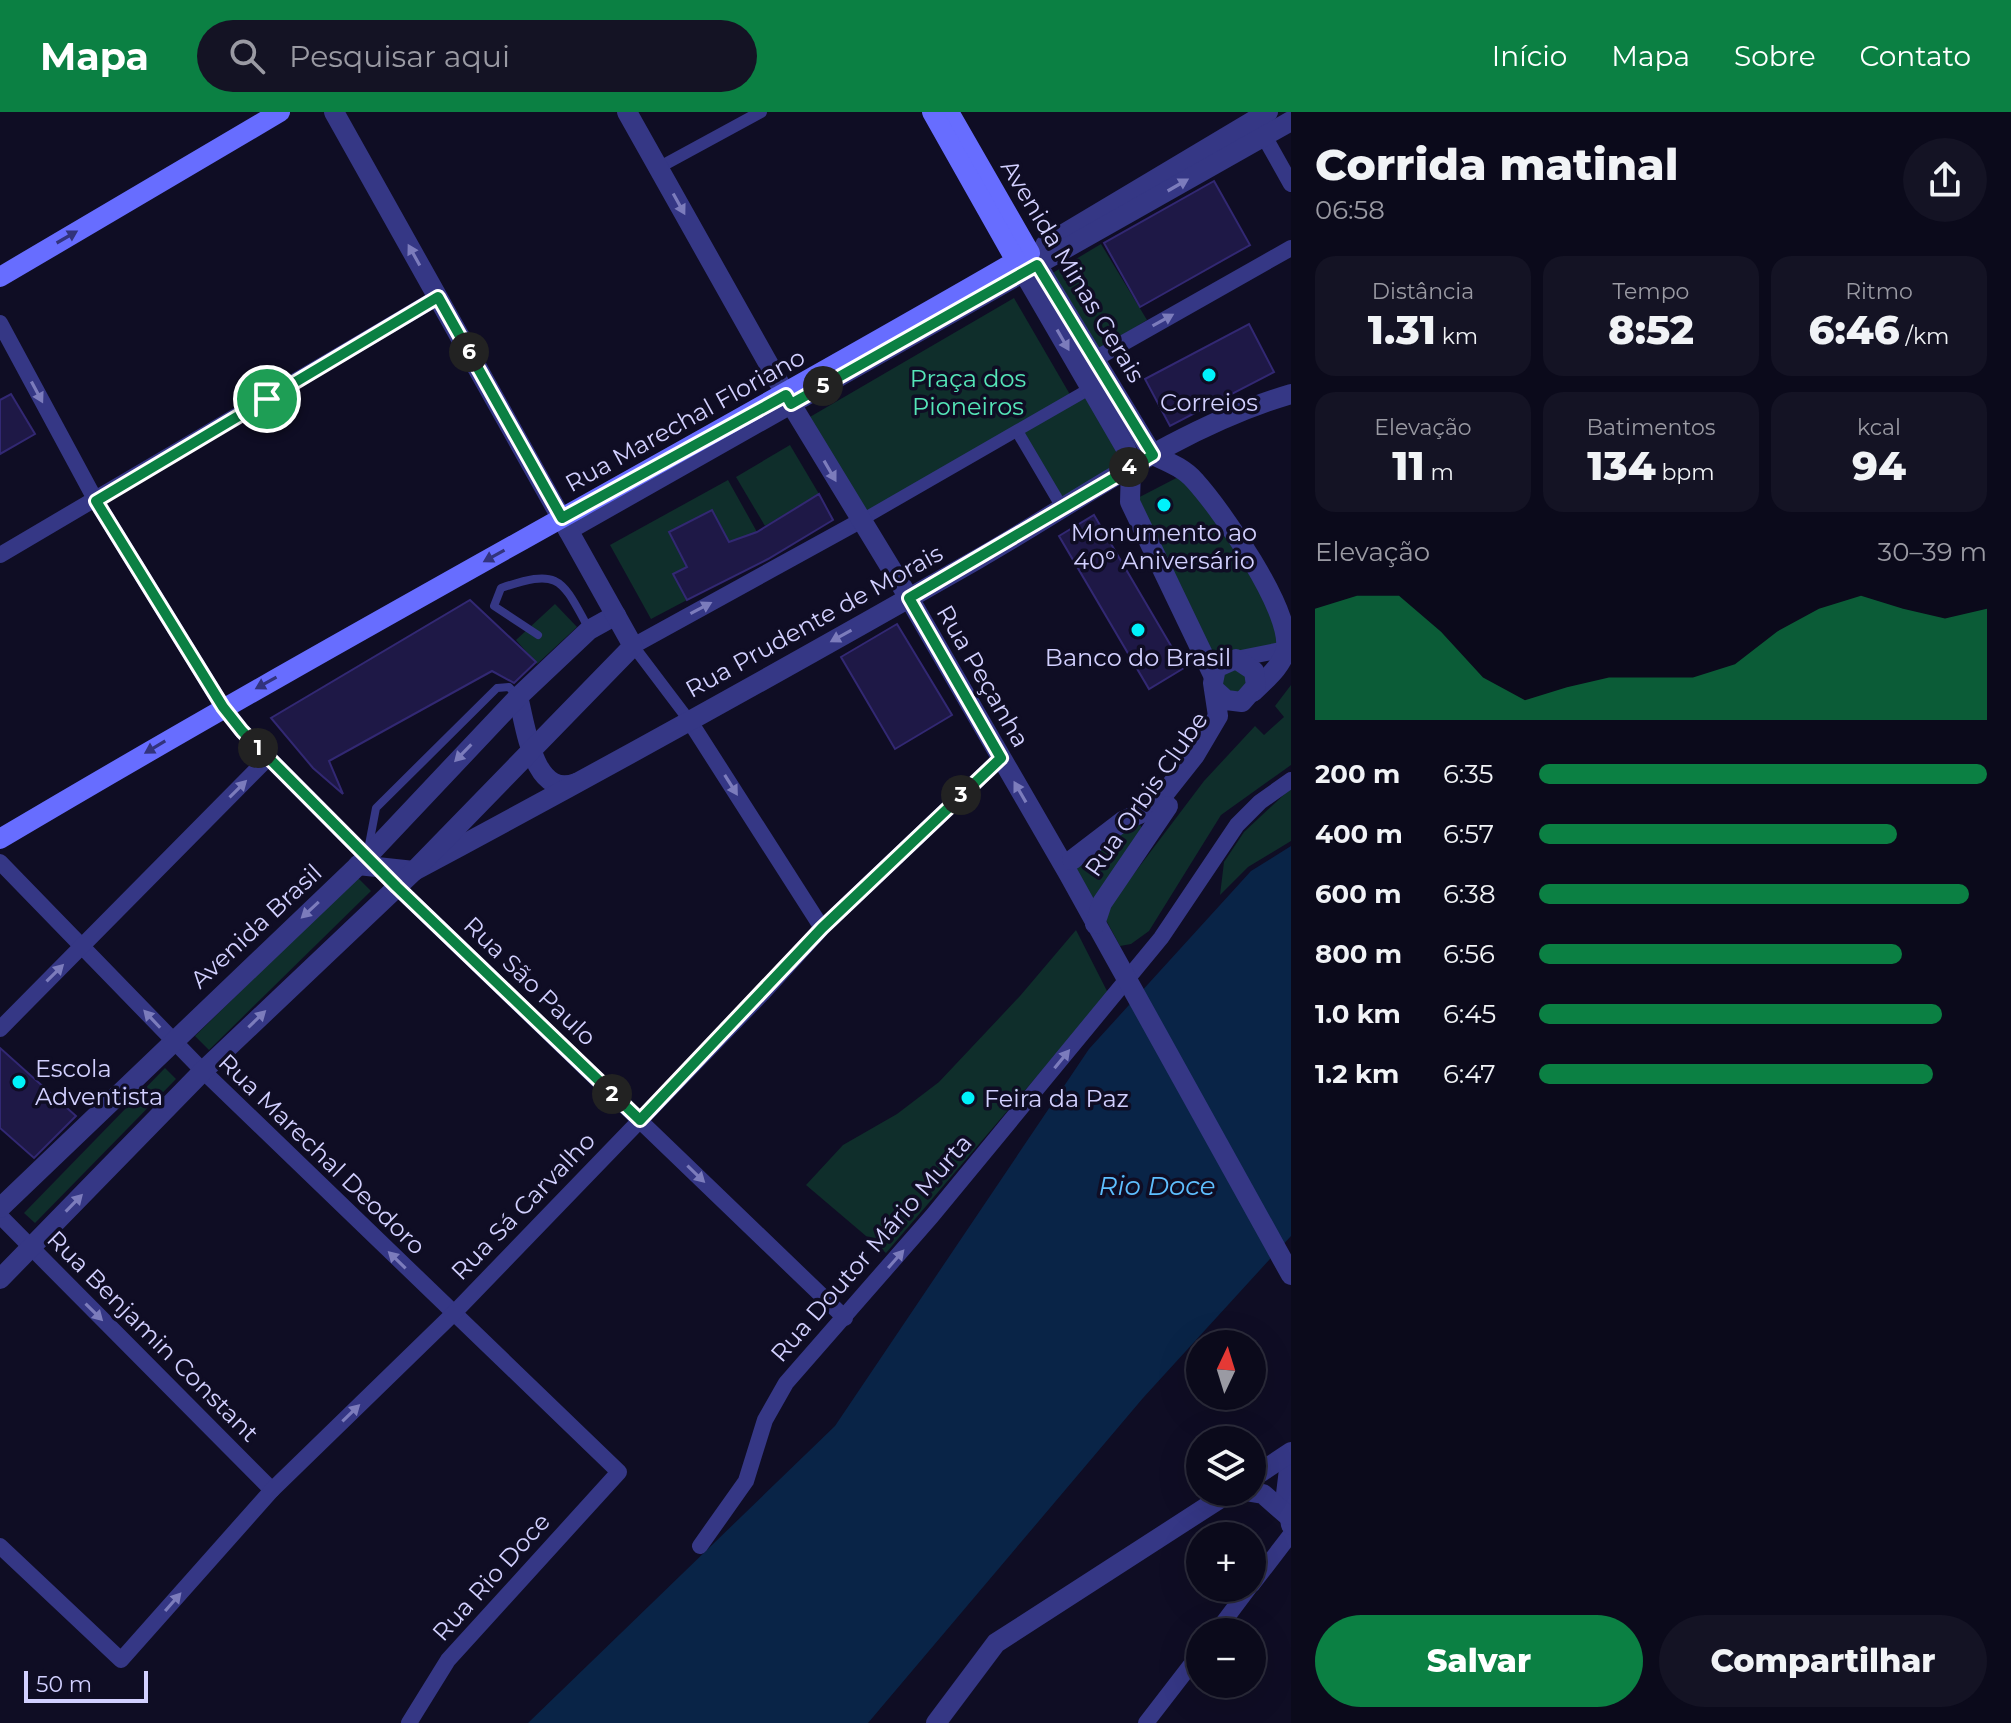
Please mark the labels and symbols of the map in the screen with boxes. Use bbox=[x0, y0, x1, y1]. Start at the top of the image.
street label: Avenida Minas Gerais bbox=[995, 154, 1151, 388]
one-way arrow bbox=[1167, 178, 1189, 192]
one-way arrow bbox=[672, 193, 686, 216]
one-way arrow bbox=[56, 230, 78, 244]
one-way arrow bbox=[407, 244, 421, 266]
one-way arrow bbox=[1152, 314, 1174, 328]
one-way arrow bbox=[1056, 328, 1070, 351]
pin: 6 bbox=[449, 332, 489, 372]
street label: Rua Marechal Floriano bbox=[560, 342, 810, 498]
park label: Praça dos Pioneiros bbox=[910, 364, 1026, 421]
pin bbox=[233, 365, 301, 433]
pin: 5 bbox=[803, 366, 843, 406]
marker: Correios bbox=[1200, 366, 1218, 384]
one-way arrow bbox=[30, 380, 44, 403]
place label: Correios bbox=[1160, 388, 1258, 417]
pin: 4 bbox=[1109, 447, 1149, 487]
one-way arrow bbox=[823, 460, 837, 482]
marker: Monumento ao 40º Aniversário bbox=[1155, 496, 1173, 514]
place label: Monumento ao 40º Aniversário bbox=[1071, 518, 1257, 575]
street label: Rua Prudente de Morais bbox=[680, 538, 948, 704]
one-way arrow bbox=[482, 549, 505, 563]
street label: Rua Peçanha bbox=[931, 600, 1035, 752]
one-way arrow bbox=[690, 601, 713, 614]
marker: Banco do Brasil bbox=[1129, 621, 1147, 639]
one-way arrow bbox=[829, 629, 852, 643]
place label: Banco do Brasil bbox=[1045, 643, 1231, 672]
one-way arrow bbox=[255, 676, 278, 689]
street label: Rua Orbis Clube bbox=[1078, 706, 1214, 882]
pin: 1 bbox=[238, 728, 278, 768]
one-way arrow bbox=[144, 740, 166, 754]
one-way arrow bbox=[455, 743, 473, 762]
one-way arrow bbox=[724, 775, 739, 796]
pin: 3 bbox=[941, 775, 981, 815]
one-way arrow bbox=[228, 780, 247, 799]
one-way arrow bbox=[1013, 781, 1027, 803]
street label: Avenida Brasil bbox=[184, 858, 328, 994]
one-way arrow bbox=[301, 901, 320, 919]
street label: Rua São Paulo bbox=[458, 911, 602, 1051]
one-way arrow bbox=[45, 964, 64, 983]
one-way arrow bbox=[143, 1009, 161, 1028]
one-way arrow bbox=[247, 1010, 266, 1028]
street label: Rua Marechal Deodoro bbox=[213, 1048, 431, 1260]
one-way arrow bbox=[1053, 1049, 1070, 1069]
place label: Escola Adventista bbox=[35, 1054, 163, 1111]
marker: Escola Adventista bbox=[10, 1073, 28, 1091]
pin: 2 bbox=[592, 1074, 632, 1114]
place label: Feira da Paz bbox=[984, 1084, 1129, 1113]
marker: Feira da Paz bbox=[959, 1089, 977, 1107]
street label: Rua Sá Carvalho bbox=[445, 1126, 601, 1286]
street label: Rua Doutor Mário Murta bbox=[764, 1128, 978, 1368]
one-way arrow bbox=[686, 1164, 705, 1183]
water label: Rio Doce bbox=[1099, 1170, 1215, 1202]
one-way arrow bbox=[65, 1194, 83, 1213]
street label: Rua Benjamin Constant bbox=[41, 1224, 265, 1448]
one-way arrow bbox=[887, 1249, 904, 1269]
one-way arrow bbox=[388, 1251, 407, 1270]
one-way arrow bbox=[84, 1302, 103, 1320]
north arrow bbox=[1186, 1330, 1266, 1410]
one-way arrow bbox=[341, 1404, 360, 1422]
street label: Rua Rio Doce bbox=[426, 1507, 556, 1647]
one-way arrow bbox=[164, 1592, 181, 1612]
scale bar bbox=[24, 1667, 148, 1703]

